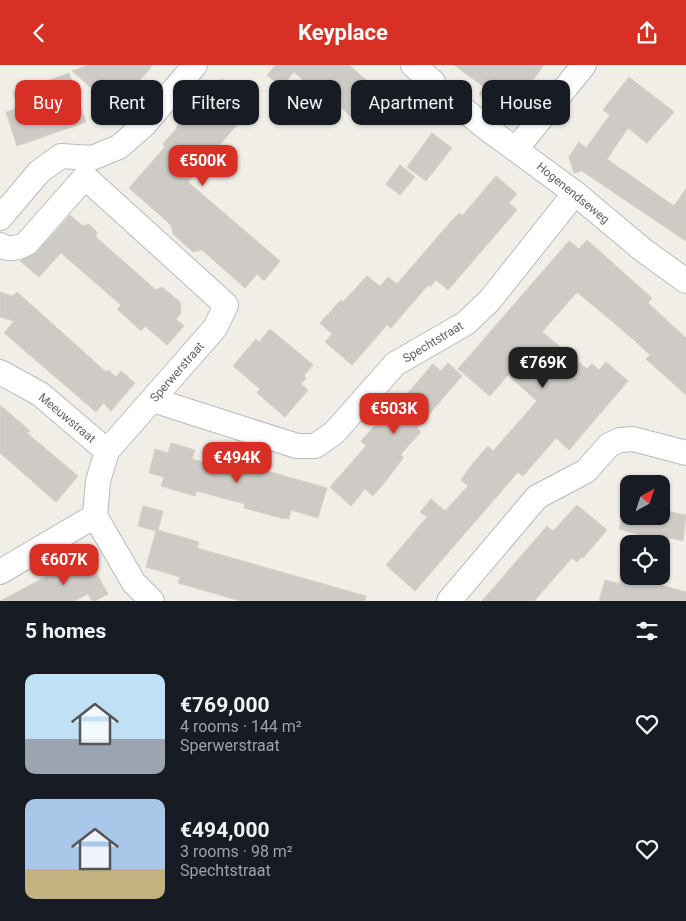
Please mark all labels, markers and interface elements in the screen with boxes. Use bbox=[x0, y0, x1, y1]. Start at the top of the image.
icon: back bbox=[25, 19, 53, 47]
icon: share bbox=[633, 19, 661, 47]
text: Keyplace bbox=[298, 20, 388, 45]
chip: Buy bbox=[15, 80, 81, 125]
chip: Rent bbox=[91, 80, 163, 125]
chip: Filters bbox=[173, 80, 259, 125]
chip: New bbox=[269, 80, 341, 125]
chip: Apartment bbox=[351, 80, 472, 125]
chip: House bbox=[482, 80, 570, 125]
pin: €500K bbox=[168, 145, 238, 187]
text: €500K bbox=[180, 151, 226, 170]
street label: Hogenendseweg bbox=[534, 159, 612, 227]
street label: Spechtstraat bbox=[400, 318, 466, 366]
street label: Sperwerstraat bbox=[147, 339, 207, 405]
pin: €769K bbox=[508, 347, 578, 389]
text: €769K bbox=[520, 353, 566, 372]
street label: Meeuwstraat bbox=[36, 390, 98, 446]
pin: €503K bbox=[359, 393, 429, 435]
text: €503K bbox=[371, 399, 417, 418]
pin: €494K bbox=[202, 441, 272, 484]
text: €494K bbox=[214, 448, 260, 467]
north arrow bbox=[620, 475, 670, 525]
map controls bbox=[620, 475, 670, 585]
button: locate bbox=[620, 535, 670, 585]
pin: €607K bbox=[29, 543, 99, 586]
text: €607K bbox=[41, 550, 87, 569]
icon: filters bbox=[633, 617, 661, 645]
text: 5 homes bbox=[25, 619, 106, 643]
text: €769,000 bbox=[180, 693, 270, 717]
icon: home bbox=[65, 694, 125, 754]
icon: heart bbox=[633, 710, 661, 738]
text: 4 rooms · 144 m² bbox=[180, 717, 302, 736]
text: Sperwerstraat bbox=[180, 736, 280, 755]
text: €494,000 bbox=[180, 818, 270, 842]
icon: home bbox=[65, 819, 125, 879]
icon: heart bbox=[633, 835, 661, 863]
text: 3 rooms · 98 m² bbox=[180, 842, 293, 861]
text: Spechtstraat bbox=[180, 861, 271, 880]

